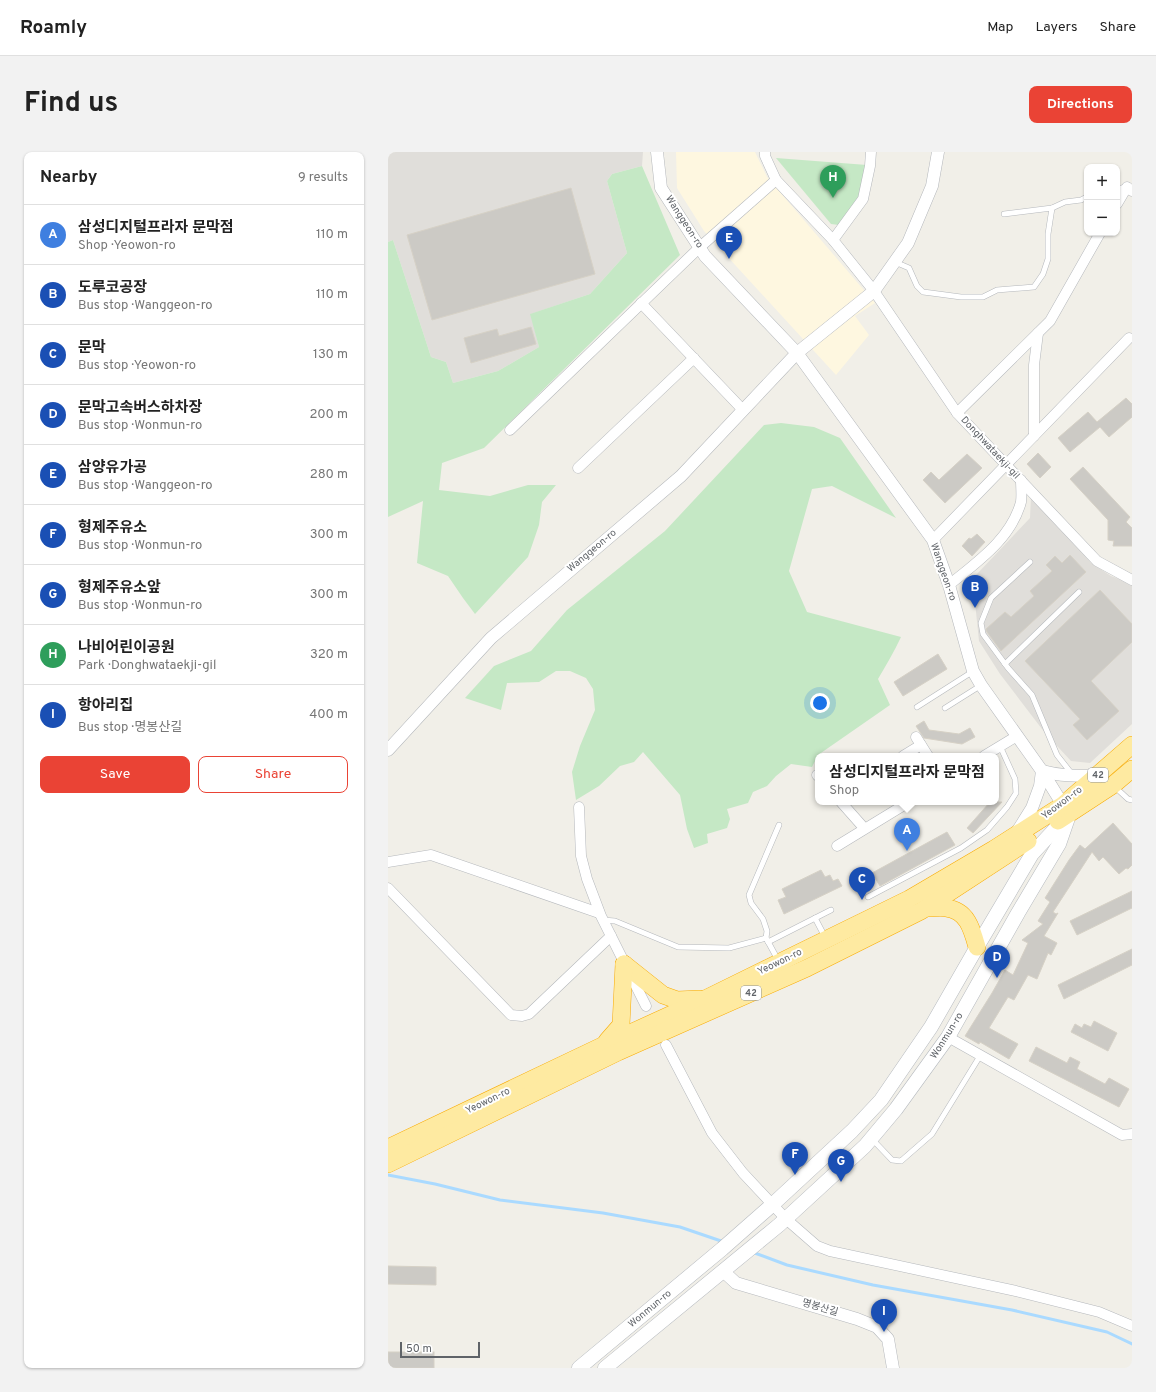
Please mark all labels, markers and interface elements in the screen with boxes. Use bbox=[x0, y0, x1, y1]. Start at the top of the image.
text: Roamly bbox=[20, 16, 87, 40]
text: Map bbox=[987, 19, 1013, 36]
text: Layers bbox=[1035, 19, 1077, 36]
text: Share bbox=[1099, 19, 1136, 36]
text: Find us bbox=[24, 86, 118, 122]
button: Directions bbox=[1029, 86, 1132, 123]
map controls bbox=[1084, 164, 1120, 236]
button: + bbox=[1084, 164, 1120, 200]
pin: H bbox=[820, 165, 846, 198]
text: Nearby bbox=[40, 167, 97, 189]
text: 9 results bbox=[298, 170, 348, 186]
street label: Wanggeon-ro bbox=[662, 193, 706, 251]
button: − bbox=[1084, 200, 1120, 236]
text: 삼성디지털프라자 문막점 bbox=[78, 219, 234, 238]
pin: E bbox=[716, 226, 742, 259]
text: A bbox=[48, 227, 58, 243]
text: 110 m bbox=[316, 227, 348, 243]
text: Shop · Yeowon-ro bbox=[78, 238, 176, 254]
text: 도루코공장 bbox=[78, 279, 147, 298]
text: B bbox=[49, 287, 57, 303]
text: 110 m bbox=[316, 287, 348, 303]
text: Bus stop · Wanggeon-ro bbox=[78, 298, 213, 314]
text: 문막 bbox=[78, 339, 106, 358]
text: C bbox=[49, 347, 57, 363]
text: 130 m bbox=[313, 347, 348, 363]
text: Bus stop · Yeowon-ro bbox=[78, 358, 196, 374]
text: 문막고속버스하차장 bbox=[78, 399, 202, 418]
text: D bbox=[48, 407, 58, 423]
text: 200 m bbox=[309, 407, 348, 423]
street label: Donghwataekji-gil bbox=[958, 414, 1022, 482]
text: Bus stop · Wonmun-ro bbox=[78, 418, 202, 434]
text: 삼양유가공 bbox=[78, 459, 147, 478]
text: E bbox=[49, 467, 57, 483]
text: 280 m bbox=[310, 467, 348, 483]
text: Bus stop · Wanggeon-ro bbox=[78, 478, 213, 494]
text: 형제주유소 bbox=[78, 519, 147, 538]
street label: Wanggeon-ro bbox=[565, 526, 620, 575]
text: F bbox=[49, 527, 57, 543]
text: 300 m bbox=[310, 527, 348, 543]
text: Bus stop · Wonmun-ro bbox=[78, 538, 202, 554]
street label: Wanggeon-ro bbox=[927, 541, 959, 603]
pin: B bbox=[962, 575, 988, 608]
text: 형제주유소앞 bbox=[78, 579, 161, 598]
text: G bbox=[49, 587, 57, 603]
text: 300 m bbox=[310, 587, 348, 603]
text: Bus stop · Wonmun-ro bbox=[78, 598, 202, 614]
text: 나비어린이공원 bbox=[78, 639, 175, 658]
text: H bbox=[48, 647, 58, 663]
text: 320 m bbox=[310, 647, 348, 663]
text: Park · Donghwataekji-gil bbox=[78, 658, 216, 674]
your location bbox=[810, 693, 830, 713]
text: 항아리집 bbox=[78, 697, 133, 716]
text: I bbox=[51, 707, 55, 723]
text: 400 m bbox=[309, 707, 348, 723]
text: Bus stop · 명봉산길 bbox=[78, 720, 182, 736]
popup bbox=[815, 753, 999, 805]
button: Save bbox=[40, 756, 190, 793]
button: Share bbox=[198, 756, 348, 793]
text: 삼성디지털프라자 문막점 bbox=[829, 764, 985, 783]
road number: 42 bbox=[1088, 768, 1108, 782]
text: Shop bbox=[829, 783, 859, 799]
street label: Yeowon-ro bbox=[1039, 783, 1085, 823]
pin: A bbox=[894, 818, 920, 851]
pin: C bbox=[849, 867, 875, 900]
street label: Yeowon-ro bbox=[756, 945, 805, 978]
pin: D bbox=[984, 945, 1010, 978]
road number: 42 bbox=[741, 986, 761, 1000]
street label: Wonmun-ro bbox=[928, 1010, 967, 1062]
street label: Yeowon-ro bbox=[464, 1084, 513, 1117]
pin: F bbox=[782, 1142, 808, 1175]
pin: G bbox=[828, 1149, 854, 1182]
street label: Wonmun-ro bbox=[626, 1287, 675, 1331]
street label: 명봉산길 bbox=[801, 1297, 839, 1319]
pin: I bbox=[871, 1299, 897, 1332]
scale bar bbox=[400, 1340, 480, 1359]
text: 50 m bbox=[406, 1342, 432, 1356]

